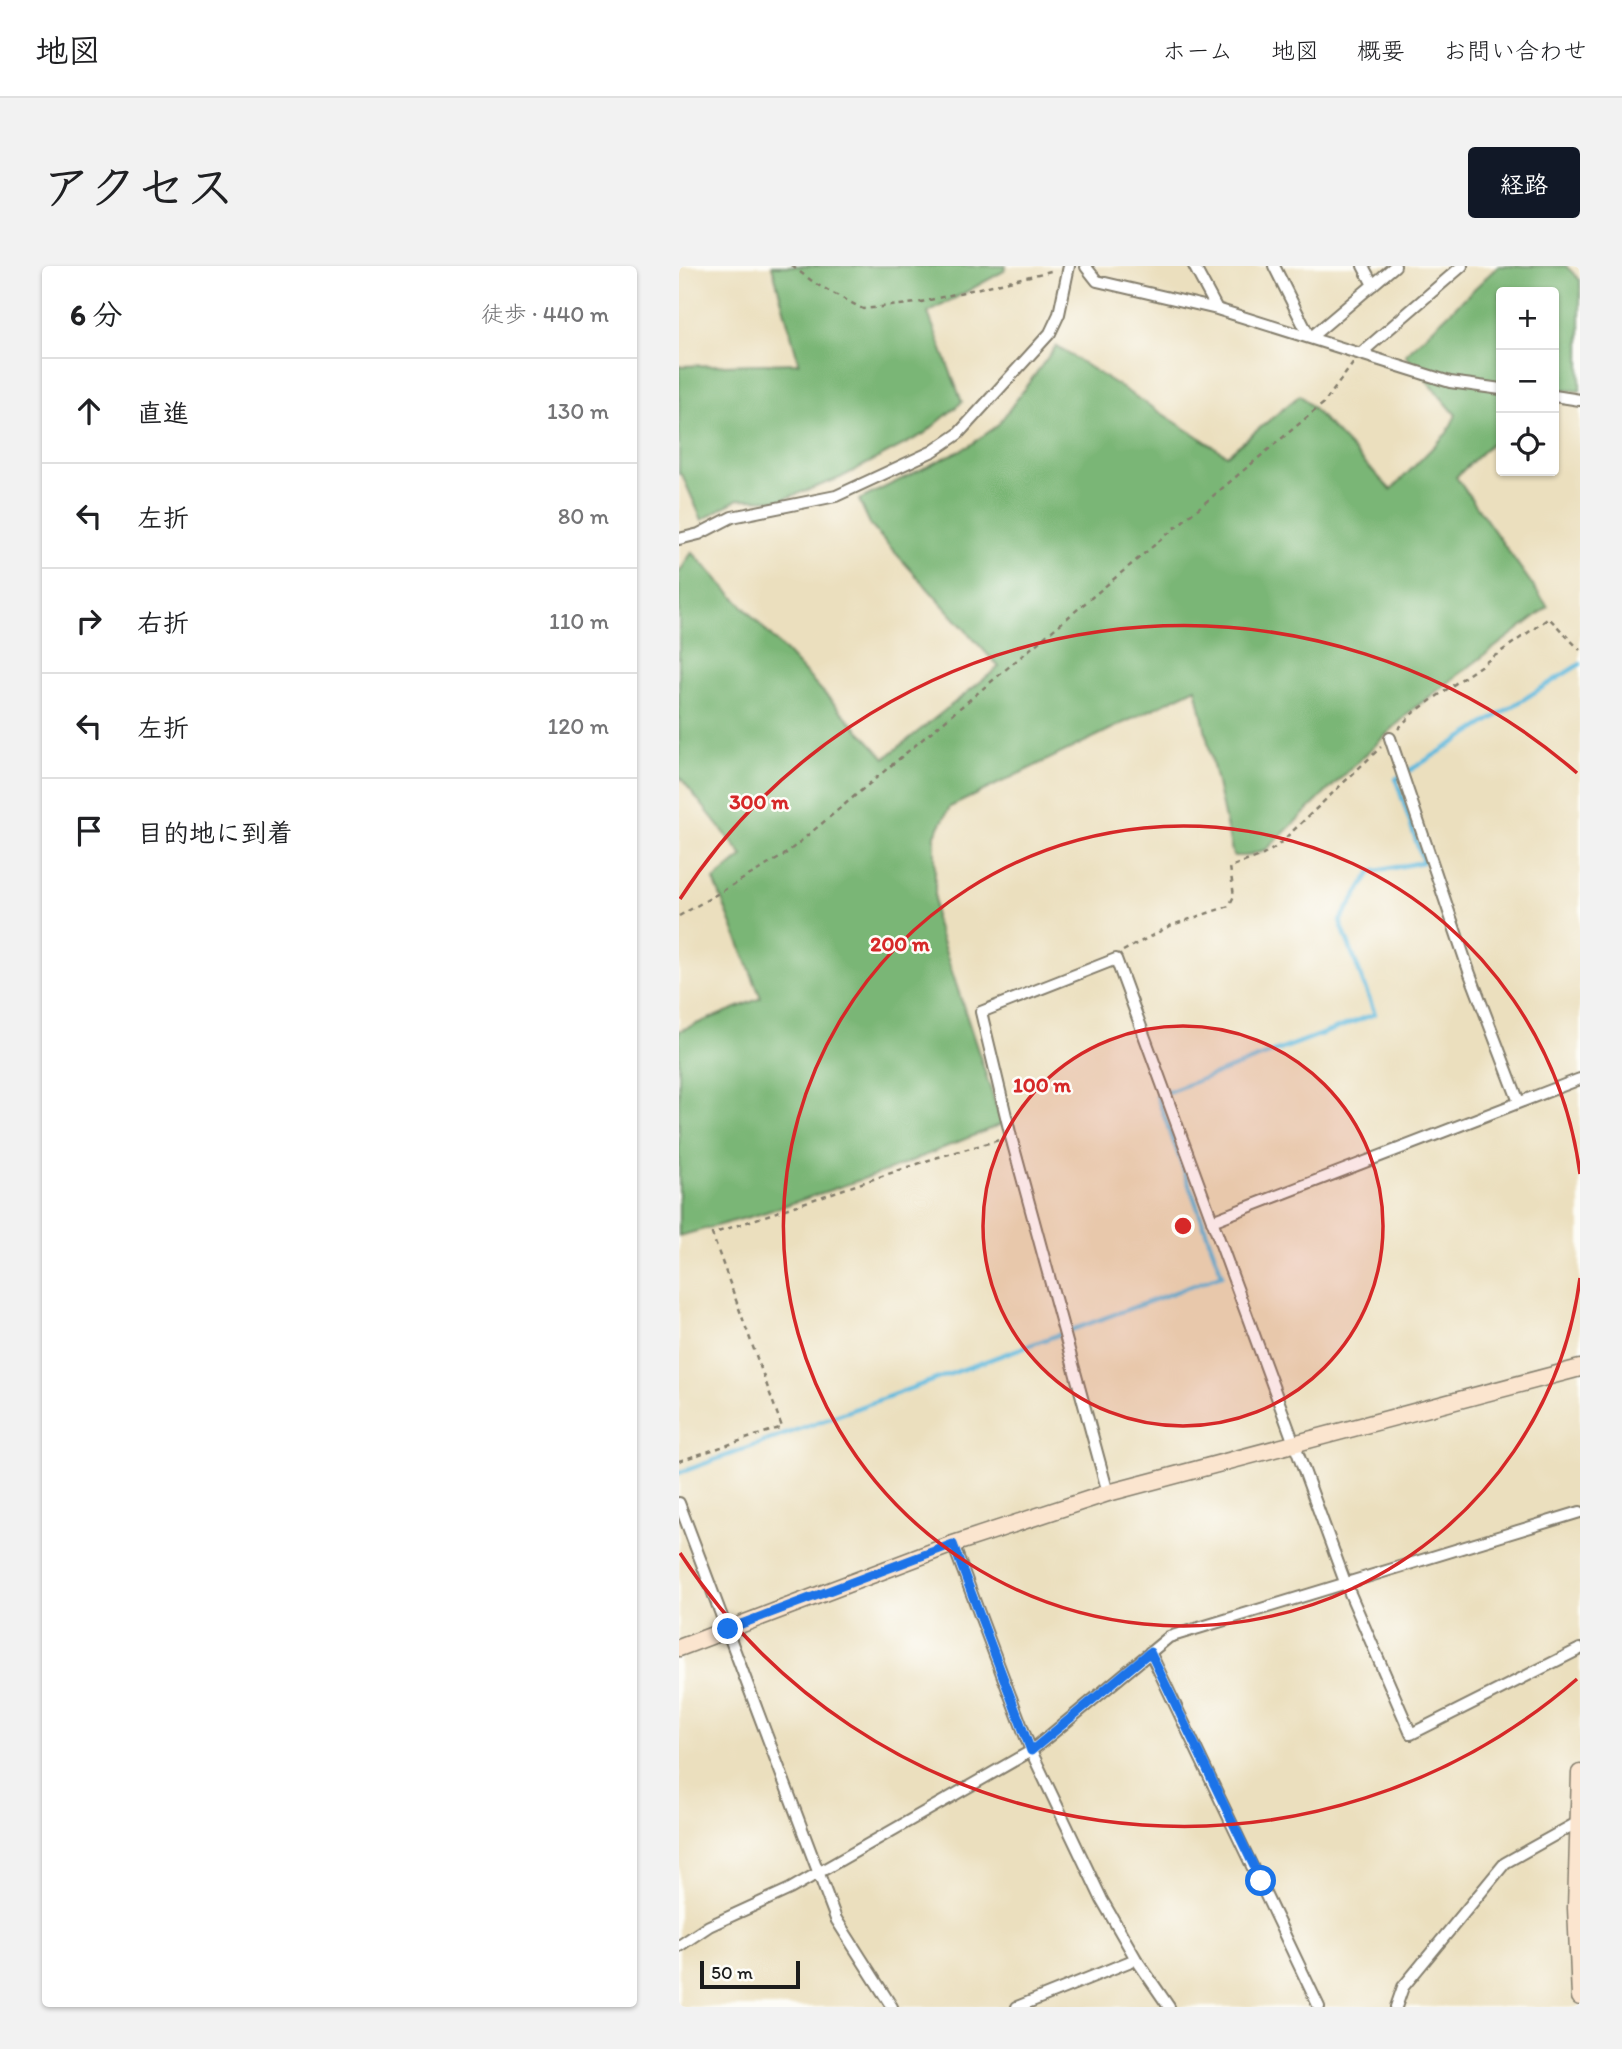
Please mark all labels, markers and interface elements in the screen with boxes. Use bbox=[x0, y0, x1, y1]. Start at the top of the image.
text: 地図 bbox=[35, 31, 101, 70]
text: ホーム bbox=[1162, 36, 1233, 65]
text: 地図 bbox=[1271, 36, 1319, 65]
text: 概要 bbox=[1357, 36, 1405, 65]
text: お問い合わせ bbox=[1443, 36, 1587, 65]
button: 経路 bbox=[1468, 147, 1580, 218]
text: アクセス bbox=[42, 157, 235, 216]
map controls bbox=[1496, 287, 1559, 476]
button: + bbox=[1496, 287, 1559, 350]
text: 6 分 bbox=[70, 296, 123, 333]
text: 徒歩 · 440 m bbox=[481, 300, 609, 328]
button: − bbox=[1496, 350, 1559, 413]
icon: ahead bbox=[70, 392, 108, 430]
text: 直進 bbox=[137, 397, 189, 429]
text: 130 m bbox=[547, 397, 609, 425]
button: locate bbox=[1496, 413, 1559, 476]
icon: left bbox=[70, 497, 108, 535]
text: 左折 bbox=[137, 502, 189, 534]
text: 80 m bbox=[558, 502, 609, 530]
icon: right bbox=[70, 602, 108, 640]
text: 右折 bbox=[137, 607, 189, 639]
text: 110 m bbox=[549, 607, 609, 635]
icon: left bbox=[70, 707, 108, 745]
text: 左折 bbox=[137, 712, 189, 744]
text: 120 m bbox=[548, 712, 609, 740]
text: 300 m bbox=[729, 789, 789, 814]
icon: arrive bbox=[70, 812, 108, 850]
text: 目的地に到着 bbox=[137, 817, 293, 849]
text: 200 m bbox=[870, 931, 930, 956]
text: 100 m bbox=[1013, 1072, 1071, 1097]
centre of rings bbox=[1171, 1214, 1195, 1238]
route end bbox=[712, 1613, 743, 1644]
route start bbox=[1245, 1865, 1276, 1896]
scale bar bbox=[700, 1958, 800, 1990]
text: 50 m bbox=[711, 1961, 753, 1984]

